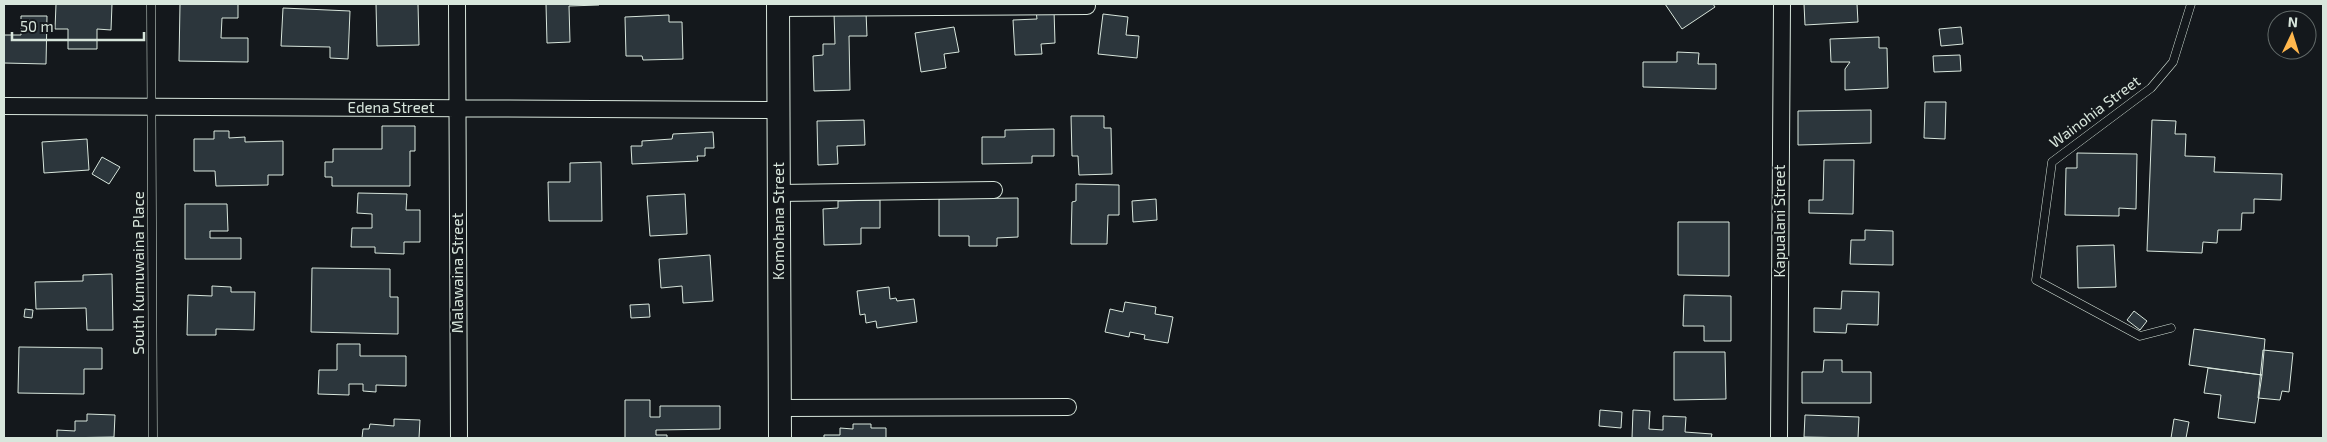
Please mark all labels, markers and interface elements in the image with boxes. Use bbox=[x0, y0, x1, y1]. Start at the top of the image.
scale bar bbox=[12, 10, 145, 42]
north arrow bbox=[2267, 10, 2317, 60]
text: N bbox=[2287, 13, 2299, 30]
text: 50 m bbox=[20, 17, 54, 35]
street label: Wainohia Street bbox=[2045, 71, 2144, 151]
street label: Edena Street bbox=[347, 98, 435, 116]
street label: Komohana Street bbox=[769, 162, 787, 280]
street label: Kapualani Street bbox=[1770, 164, 1788, 277]
street label: South Kumuwaina Place bbox=[129, 191, 147, 355]
street label: Malawaina Street bbox=[448, 213, 466, 333]

